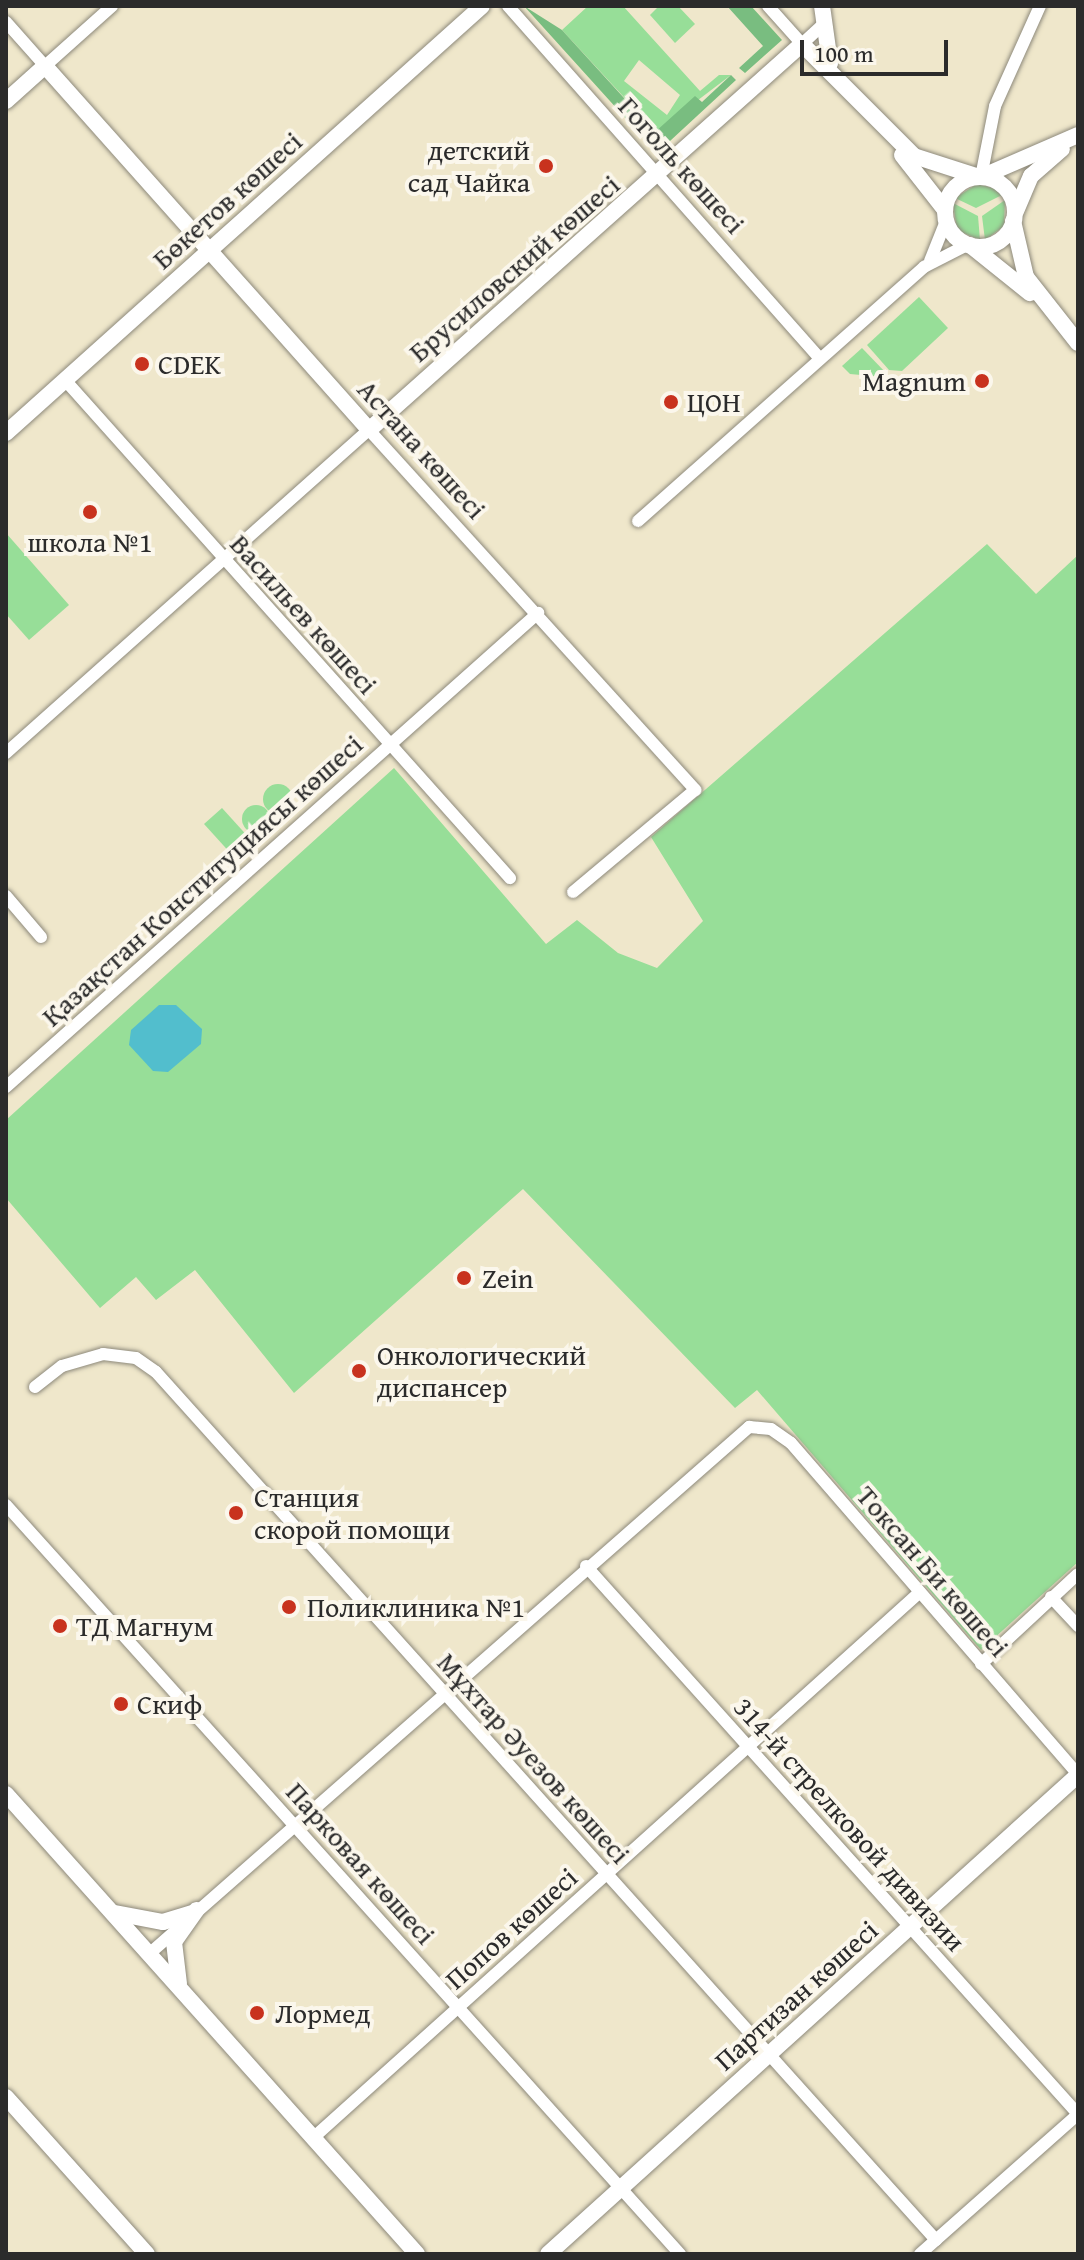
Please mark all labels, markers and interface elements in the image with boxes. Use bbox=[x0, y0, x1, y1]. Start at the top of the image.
scale bar bbox=[804, 24, 952, 74]
text: 100 m bbox=[814, 36, 874, 71]
street label: Гоголь көшесі bbox=[612, 90, 752, 240]
street label: Бөкетов көшесі bbox=[145, 124, 309, 276]
place label: детский сад Чайка bbox=[408, 133, 530, 199]
marker: детский сад Чайка bbox=[537, 157, 555, 175]
street label: Брусиловский көшесі bbox=[402, 167, 626, 369]
place label: CDEK bbox=[158, 347, 221, 381]
marker: CDEK bbox=[133, 355, 151, 373]
place label: Magnum bbox=[862, 364, 966, 398]
marker: Magnum bbox=[973, 372, 991, 390]
street label: Астана көшесі bbox=[351, 373, 493, 525]
place label: ЦОН bbox=[687, 385, 741, 419]
marker: ЦОН bbox=[662, 393, 680, 411]
marker: школа №1 bbox=[81, 503, 99, 521]
place label: школа №1 bbox=[28, 525, 152, 559]
street label: Васильев көшесі bbox=[223, 527, 385, 701]
street label: Қазақстан Конституциясы көшесі bbox=[35, 727, 369, 1033]
place label: Zein bbox=[482, 1261, 534, 1295]
marker: Zein bbox=[453, 1267, 475, 1289]
place label: Онкологический диспансер bbox=[377, 1338, 586, 1404]
marker: Онкологический диспансер bbox=[348, 1360, 370, 1382]
street label: Токсан Би көшесі bbox=[850, 1479, 1016, 1663]
place label: Станция скорой помощи bbox=[254, 1480, 450, 1546]
marker: Станция скорой помощи bbox=[225, 1502, 247, 1524]
place label: Поликлиника №1 bbox=[307, 1590, 525, 1624]
marker: Поликлиника №1 bbox=[278, 1596, 300, 1618]
place label: ТД Магнум bbox=[76, 1609, 213, 1643]
marker: ТД Магнум bbox=[51, 1617, 69, 1635]
street label: Мұхтар Әуезов көшесі bbox=[431, 1646, 637, 1870]
place label: Скиф bbox=[137, 1687, 202, 1721]
street label: 314-й стрелковой дивизии bbox=[727, 1690, 973, 1958]
marker: Скиф bbox=[112, 1695, 130, 1713]
street label: Парковая көшесі bbox=[279, 1775, 443, 1951]
street label: Попов көшесі bbox=[438, 1860, 584, 1996]
street label: Партизан көшесі bbox=[707, 1913, 885, 2077]
place label: Лормед bbox=[275, 1996, 371, 2030]
marker: Лормед bbox=[246, 2002, 268, 2024]

